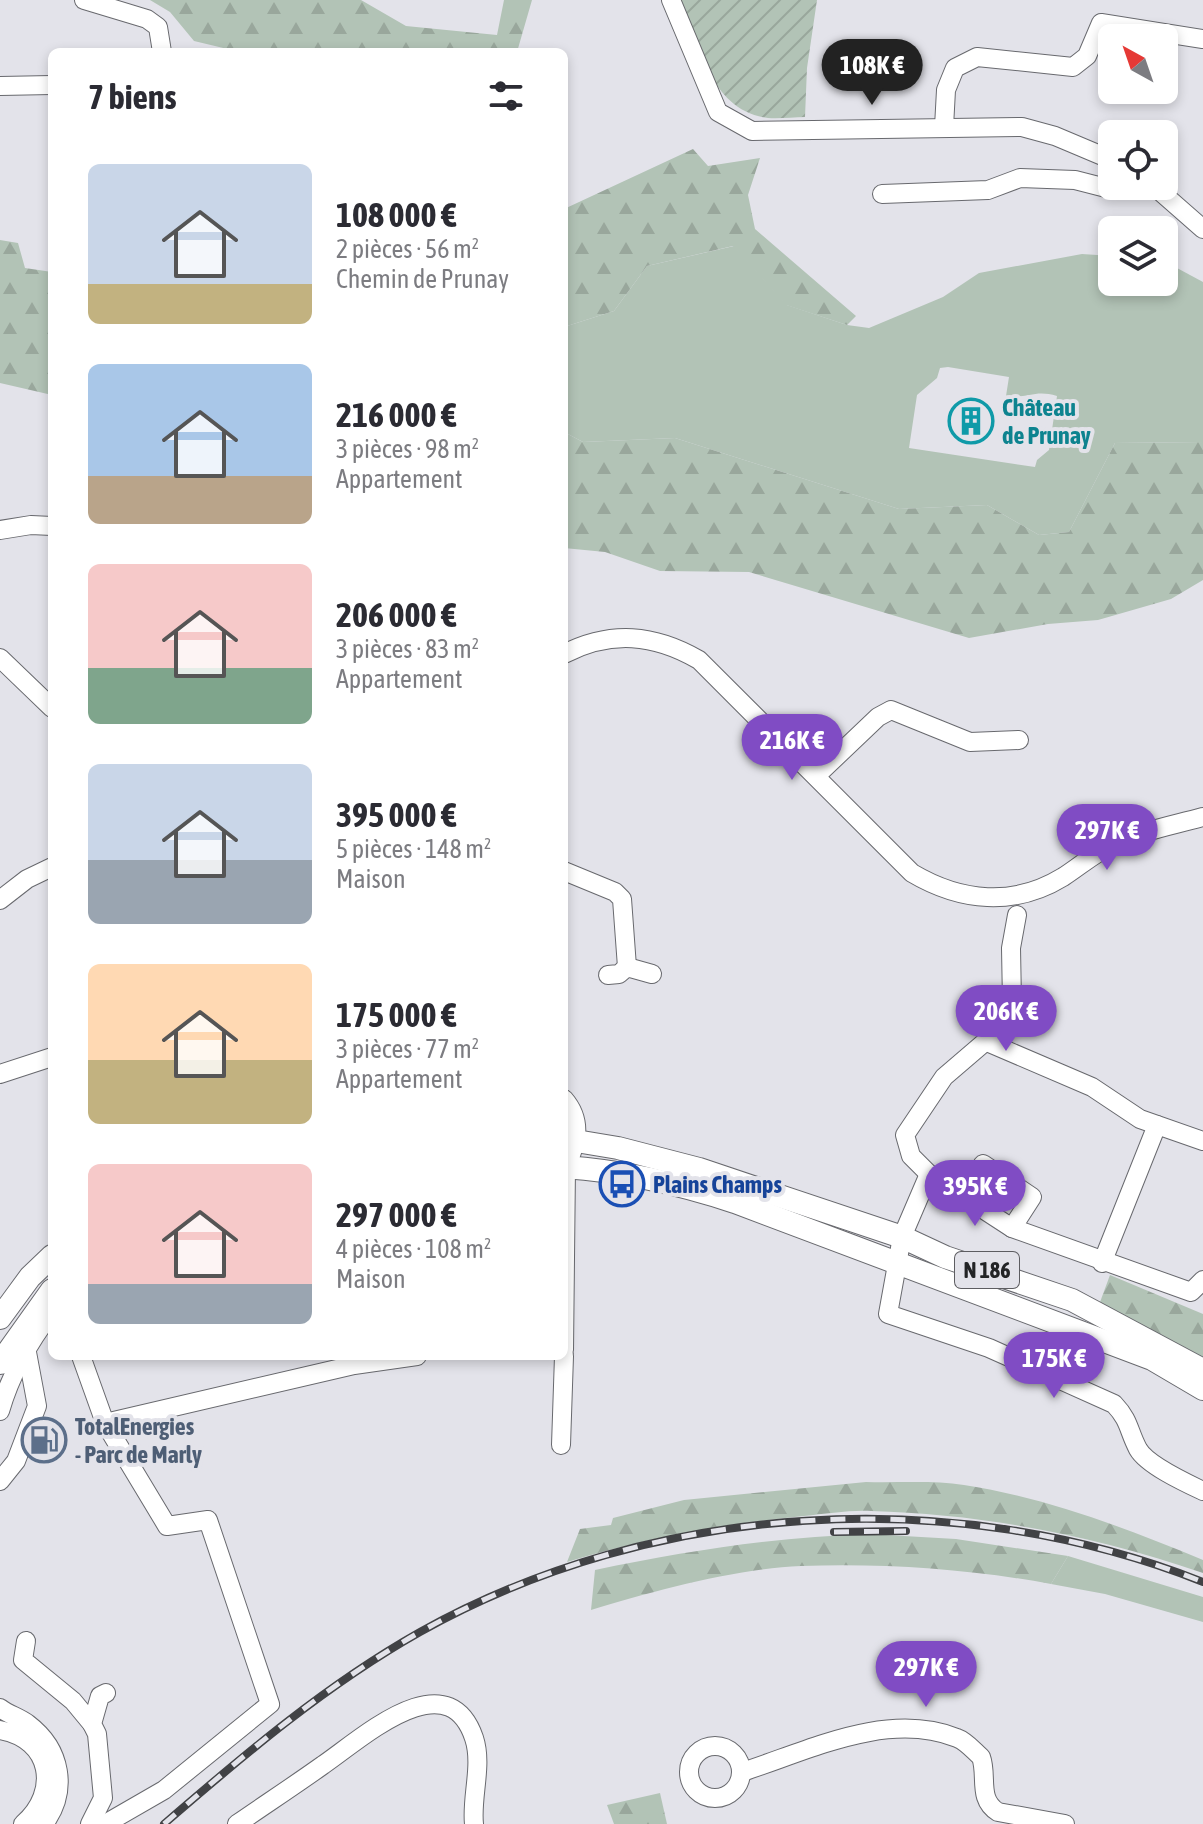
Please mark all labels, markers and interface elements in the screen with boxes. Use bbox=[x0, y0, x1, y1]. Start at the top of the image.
north arrow bbox=[1098, 24, 1178, 104]
map controls bbox=[1098, 24, 1178, 296]
pin: 108K € bbox=[807, 39, 937, 107]
text: 108K € bbox=[840, 50, 904, 80]
icon: filters bbox=[484, 74, 528, 118]
text: 7 biens bbox=[88, 77, 177, 116]
button: locate bbox=[1098, 120, 1178, 200]
text: 108 000 € bbox=[336, 195, 457, 234]
icon: home bbox=[152, 196, 248, 292]
button: layers bbox=[1098, 216, 1178, 296]
text: 2 pièces · 56 m² bbox=[336, 234, 479, 264]
text: Chemin de Prunay bbox=[336, 264, 509, 294]
place label: Château de Prunay bbox=[1002, 394, 1091, 449]
text: 216 000 € bbox=[336, 395, 457, 434]
icon: home bbox=[152, 396, 248, 492]
building icon: Château de Prunay bbox=[947, 397, 995, 445]
text: 3 pièces · 98 m² bbox=[336, 434, 479, 464]
text: Appartement bbox=[336, 464, 463, 494]
text: 206 000 € bbox=[336, 595, 457, 634]
icon: home bbox=[152, 596, 248, 692]
text: 3 pièces · 83 m² bbox=[336, 634, 479, 664]
text: Appartement bbox=[336, 664, 463, 694]
pin: 216K € bbox=[727, 714, 857, 782]
text: 216K € bbox=[760, 725, 824, 755]
text: 395 000 € bbox=[336, 795, 457, 834]
icon: home bbox=[152, 796, 248, 892]
pin: 297K € bbox=[1042, 804, 1172, 872]
text: 297K € bbox=[1075, 815, 1139, 845]
text: 5 pièces · 148 m² bbox=[336, 834, 491, 864]
text: Maison bbox=[336, 864, 406, 894]
pin: 206K € bbox=[941, 985, 1071, 1053]
text: 175 000 € bbox=[336, 995, 457, 1034]
icon: home bbox=[152, 996, 248, 1092]
text: 206K € bbox=[974, 996, 1038, 1026]
text: 3 pièces · 77 m² bbox=[336, 1034, 479, 1064]
text: Appartement bbox=[336, 1064, 463, 1094]
bus stop icon: Plains Champs bbox=[598, 1160, 646, 1208]
pin: 395K € bbox=[910, 1160, 1040, 1228]
place label: Plains Champs bbox=[653, 1171, 782, 1198]
text: 395K € bbox=[943, 1171, 1007, 1201]
text: 297 000 € bbox=[336, 1195, 457, 1234]
icon: home bbox=[152, 1196, 248, 1292]
text: 4 pièces · 108 m² bbox=[336, 1234, 491, 1264]
road number: N 186 bbox=[955, 1252, 1019, 1288]
text: Maison bbox=[336, 1264, 406, 1294]
pin: 175K € bbox=[989, 1332, 1119, 1400]
text: 175K € bbox=[1022, 1343, 1086, 1373]
place label: TotalEnergies - Parc de Marly bbox=[75, 1413, 202, 1468]
fuel station icon: TotalEnergies - Parc de Marly bbox=[20, 1416, 68, 1464]
pin: 297K € bbox=[861, 1641, 991, 1709]
text: 297K € bbox=[894, 1652, 958, 1682]

